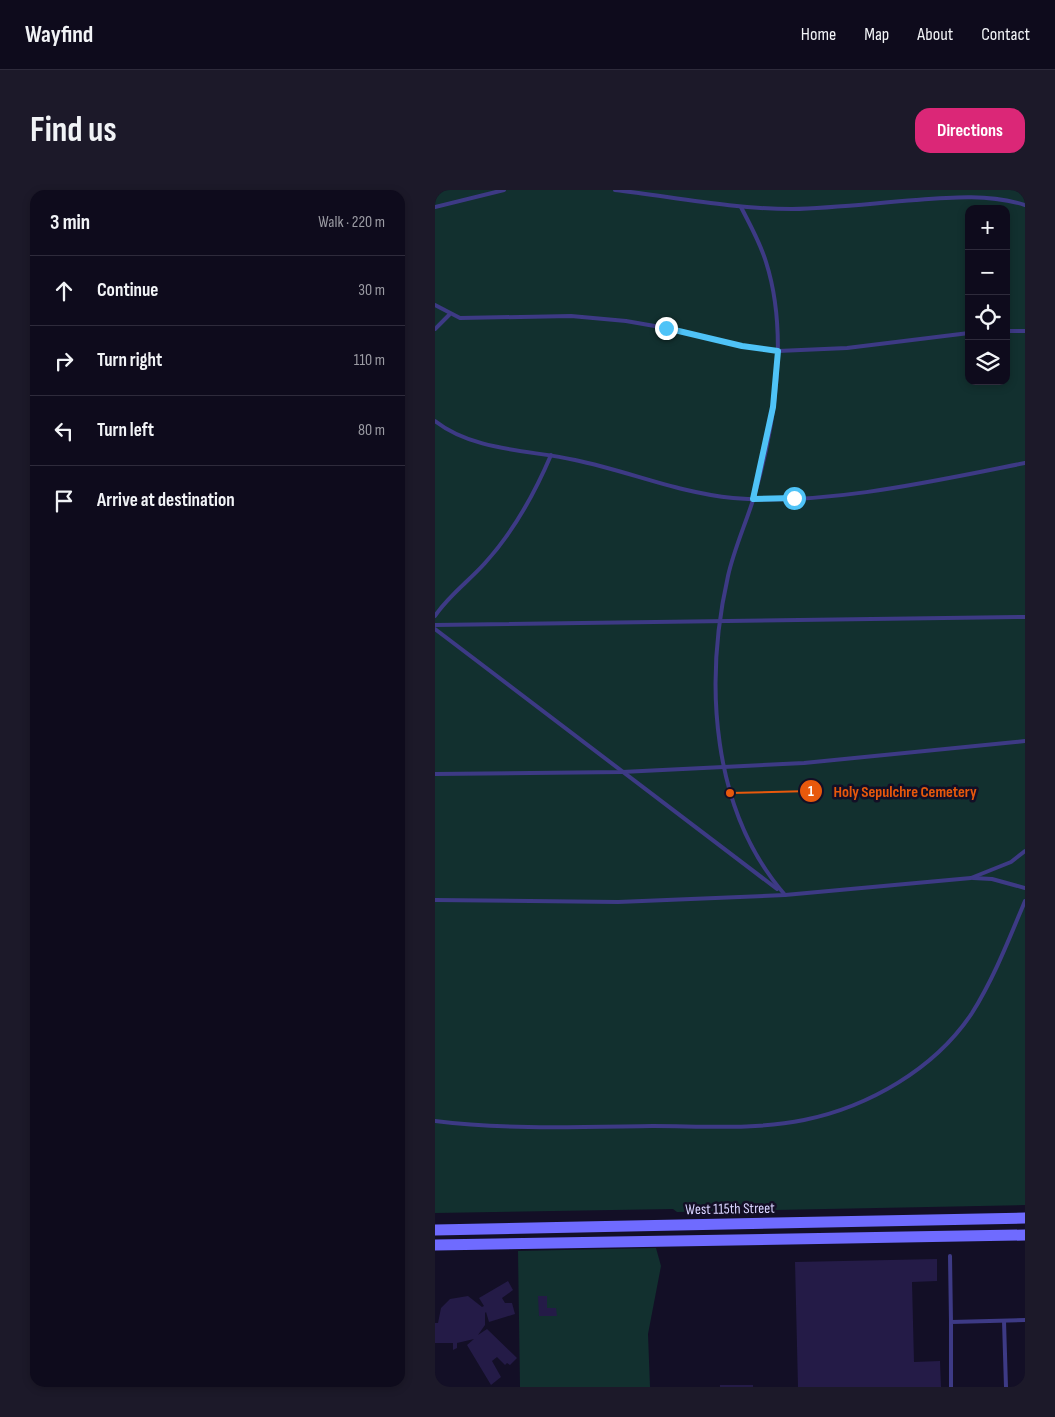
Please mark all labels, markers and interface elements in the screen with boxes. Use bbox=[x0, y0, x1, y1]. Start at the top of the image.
text: Wayfind bbox=[25, 20, 93, 49]
text: Home bbox=[801, 24, 836, 45]
text: Map bbox=[864, 24, 889, 45]
text: About bbox=[917, 24, 953, 45]
text: Contact bbox=[981, 24, 1030, 45]
button: Directions bbox=[915, 108, 1025, 153]
text: Find us bbox=[30, 109, 117, 152]
map controls bbox=[965, 205, 1010, 385]
button: + bbox=[965, 205, 1010, 250]
text: 3 min bbox=[50, 210, 90, 235]
text: Walk · 220 m bbox=[318, 213, 385, 232]
button: − bbox=[965, 250, 1010, 295]
icon: ahead bbox=[50, 277, 78, 305]
text: Continue bbox=[97, 279, 158, 302]
text: 30 m bbox=[358, 281, 385, 300]
button: locate bbox=[965, 295, 1010, 340]
route end bbox=[655, 317, 678, 340]
button: layers bbox=[965, 340, 1010, 385]
icon: right bbox=[50, 347, 78, 375]
text: Turn right bbox=[97, 349, 162, 372]
text: 110 m bbox=[354, 351, 385, 370]
icon: left bbox=[50, 417, 78, 445]
text: Turn left bbox=[97, 419, 154, 442]
text: 80 m bbox=[358, 421, 385, 440]
icon: arrive bbox=[50, 487, 78, 515]
route start bbox=[783, 487, 806, 510]
text: Arrive at destination bbox=[97, 489, 235, 512]
callout: Holy Sepulchre Cemetery bbox=[798, 776, 986, 807]
text: 1 bbox=[808, 782, 814, 801]
text: Holy Sepulchre Cemetery bbox=[833, 783, 977, 802]
street label: West 115th Street bbox=[685, 1199, 775, 1219]

